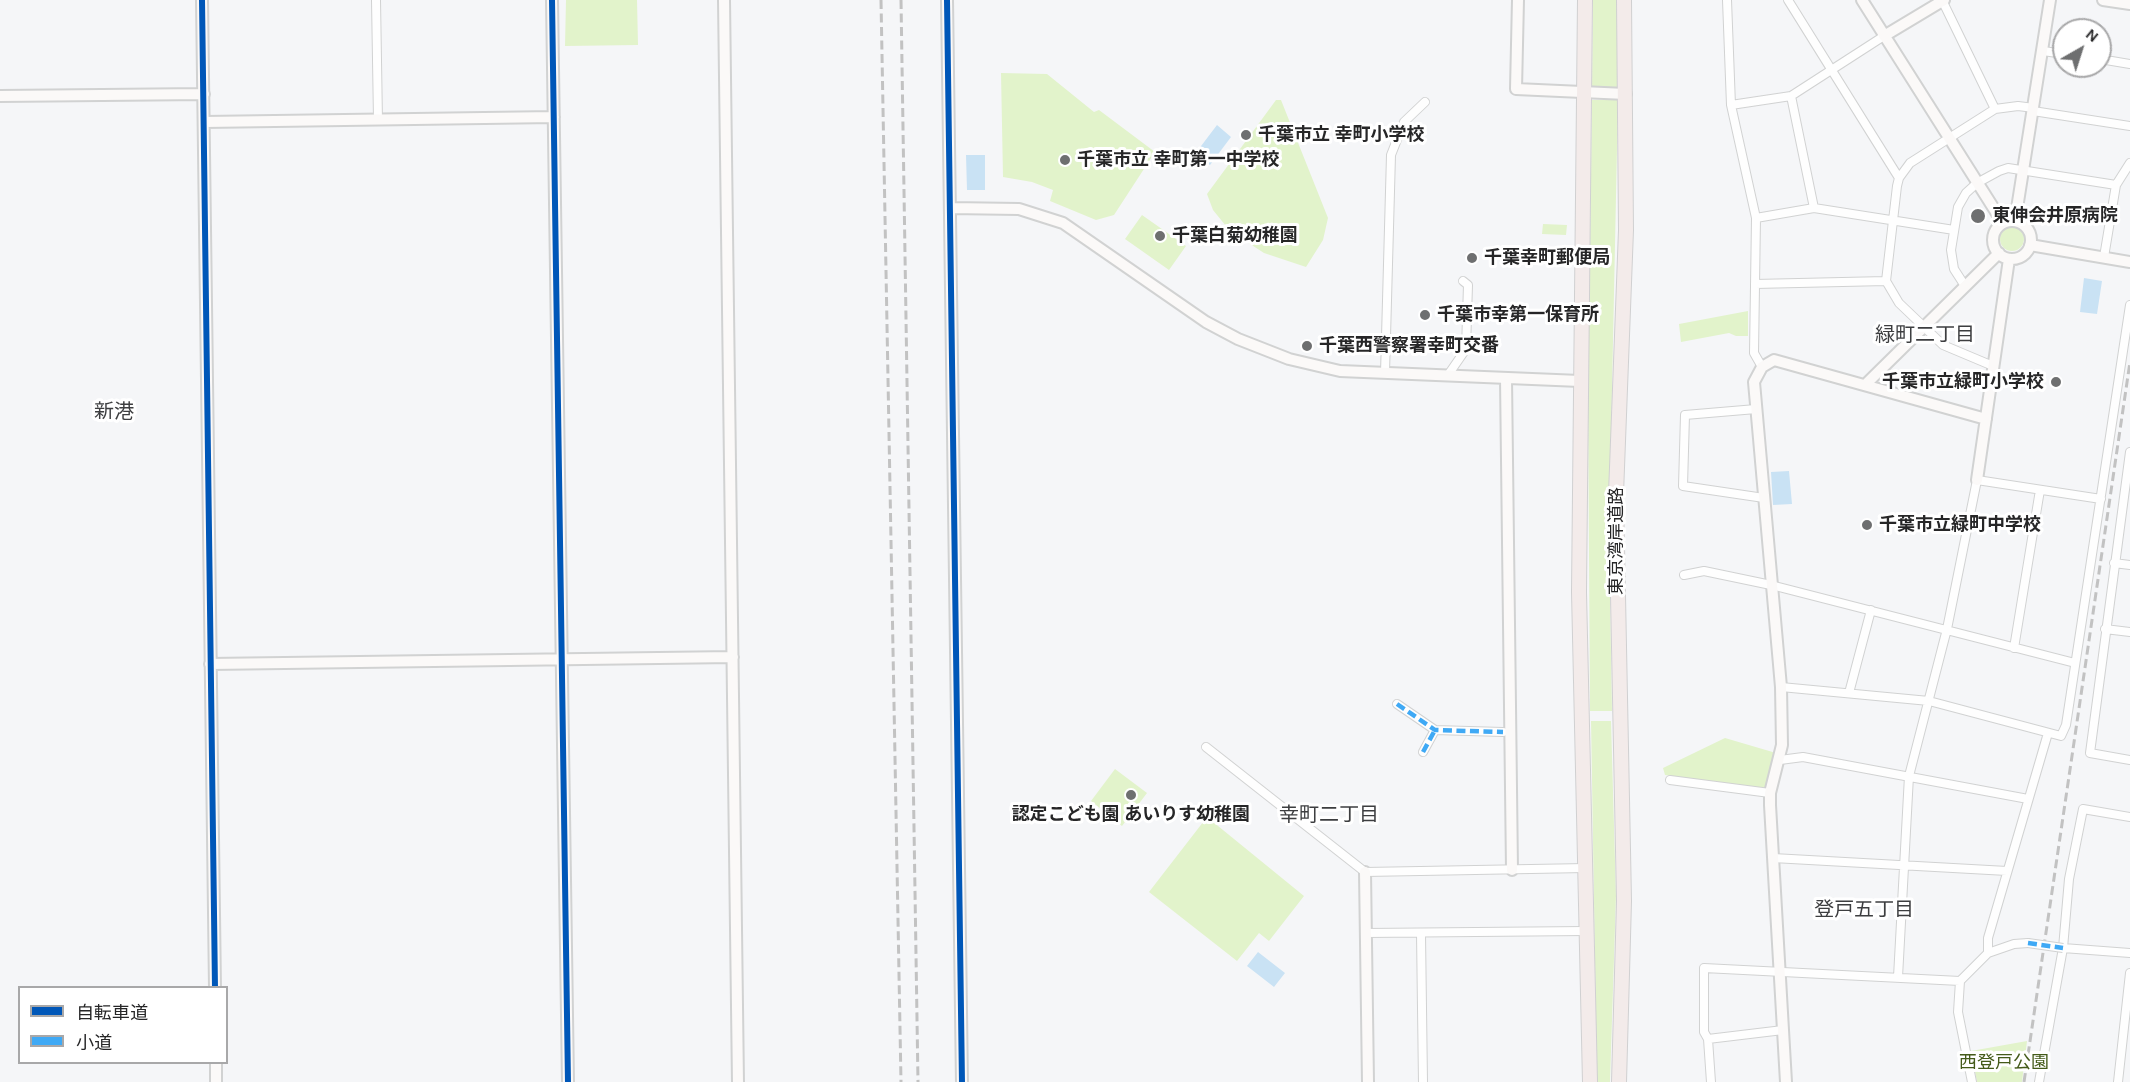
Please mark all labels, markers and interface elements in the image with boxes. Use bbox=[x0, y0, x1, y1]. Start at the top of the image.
north arrow bbox=[2052, 18, 2112, 78]
text: N bbox=[2082, 24, 2103, 46]
place label: 千葉市立 幸町小学校 bbox=[1258, 124, 1425, 146]
marker: 千葉市立 幸町小学校 bbox=[1239, 128, 1253, 142]
place label: 千葉市立 幸町第一中学校 bbox=[1077, 149, 1280, 171]
marker: 千葉市立 幸町第一中学校 bbox=[1058, 153, 1072, 167]
place label: 東伸会井原病院 bbox=[1992, 205, 2118, 227]
marker: 東伸会井原病院 bbox=[1969, 207, 1987, 225]
place label: 千葉白菊幼稚園 bbox=[1172, 225, 1298, 247]
marker: 千葉白菊幼稚園 bbox=[1153, 229, 1167, 243]
place label: 千葉幸町郵便局 bbox=[1484, 247, 1610, 269]
marker: 千葉幸町郵便局 bbox=[1465, 251, 1479, 265]
place label: 千葉市幸第一保育所 bbox=[1437, 304, 1599, 326]
marker: 千葉市幸第一保育所 bbox=[1418, 308, 1432, 322]
district label: 緑町二丁目 bbox=[1875, 323, 1975, 347]
place label: 千葉西警察署幸町交番 bbox=[1319, 335, 1499, 357]
marker: 千葉西警察署幸町交番 bbox=[1300, 339, 1314, 353]
place label: 千葉市立緑町小学校 bbox=[1882, 371, 2044, 393]
marker: 千葉市立緑町小学校 bbox=[2049, 375, 2063, 389]
district label: 新港 bbox=[94, 400, 134, 424]
street label: 東京湾岸道路 bbox=[1606, 487, 1628, 595]
place label: 千葉市立緑町中学校 bbox=[1879, 514, 2041, 536]
marker: 千葉市立緑町中学校 bbox=[1860, 518, 1874, 532]
marker: 認定こども園 あいりす幼稚園 bbox=[1124, 788, 1138, 802]
district label: 幸町二丁目 bbox=[1279, 803, 1379, 827]
place label: 認定こども園 あいりす幼稚園 bbox=[1012, 804, 1250, 826]
district label: 登戸五丁目 bbox=[1814, 898, 1914, 922]
legend bbox=[18, 986, 228, 1064]
text: 自転車道 bbox=[76, 1002, 148, 1024]
text: 小道 bbox=[76, 1032, 112, 1054]
park label: 西登戸公園 bbox=[1959, 1052, 2049, 1074]

